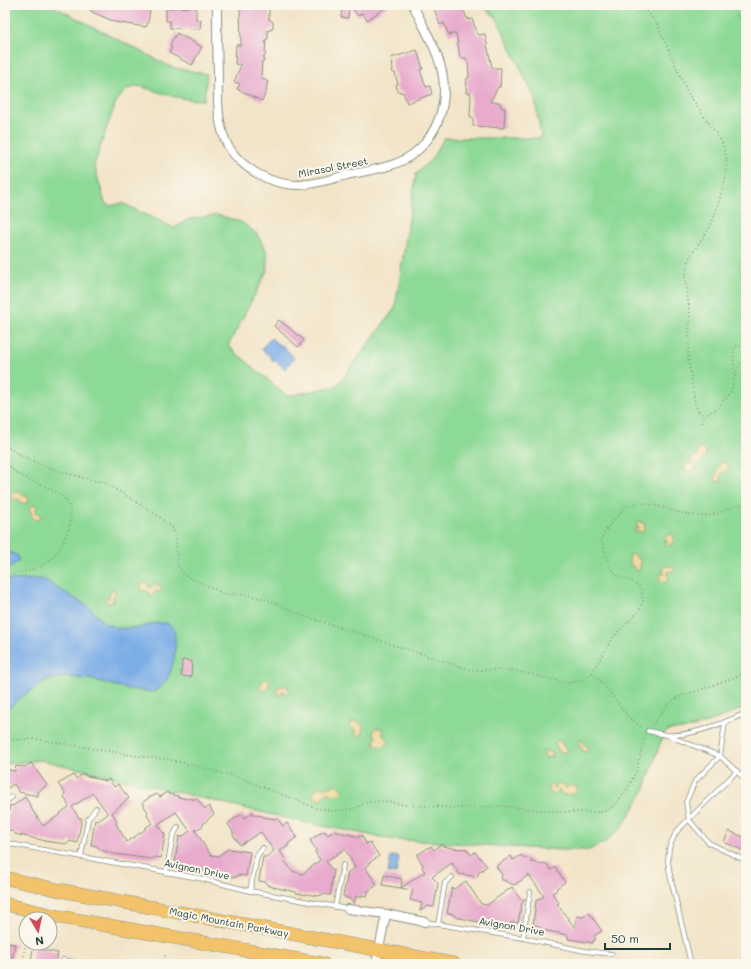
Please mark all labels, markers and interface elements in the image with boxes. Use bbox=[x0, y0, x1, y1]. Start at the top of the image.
street label: Mirasol Street bbox=[297, 153, 369, 181]
street label: Avignon Drive bbox=[163, 855, 231, 883]
street label: Magic Mountain Parkway bbox=[168, 904, 290, 940]
north arrow bbox=[18, 911, 58, 951]
street label: Avignon Drive bbox=[478, 913, 546, 939]
scale bar bbox=[605, 925, 670, 951]
text: 50 m bbox=[611, 930, 639, 946]
text: N bbox=[34, 933, 45, 949]

